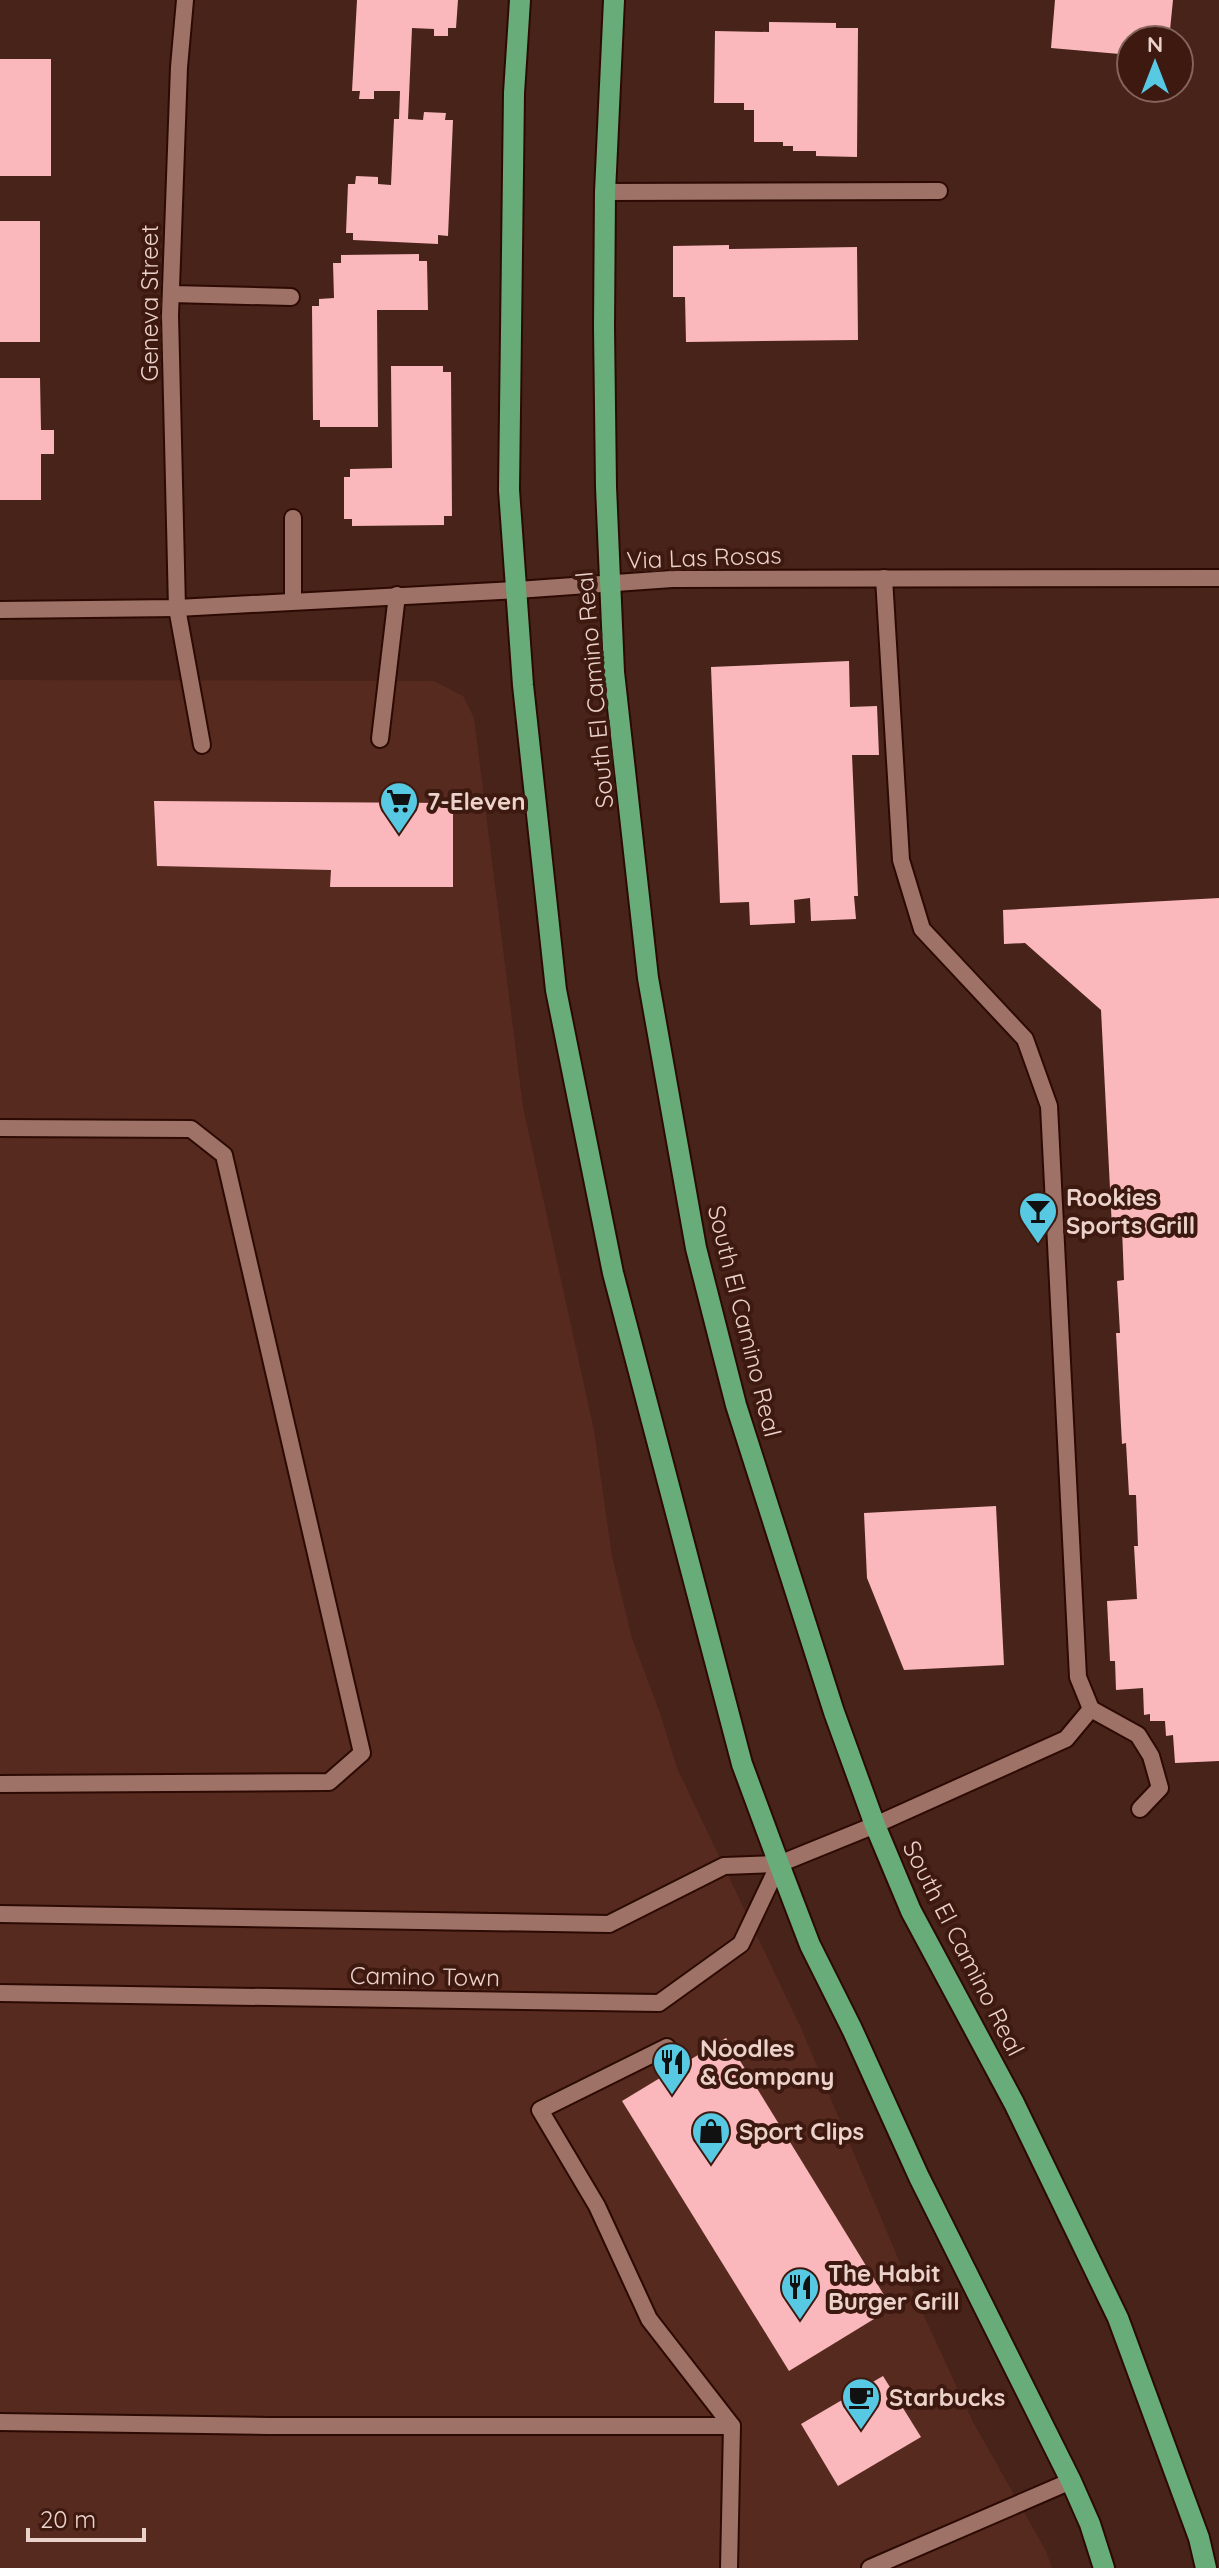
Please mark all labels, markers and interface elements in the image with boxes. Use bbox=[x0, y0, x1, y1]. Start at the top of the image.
north arrow bbox=[1115, 24, 1195, 104]
text: N bbox=[1147, 30, 1163, 58]
street label: Geneva Street bbox=[134, 225, 164, 381]
street label: Via Las Rosas bbox=[626, 539, 782, 575]
street label: South El Camino Real bbox=[569, 570, 619, 810]
supermarket icon: 7-Eleven bbox=[378, 780, 420, 835]
place label: 7-Eleven bbox=[427, 786, 526, 816]
place label: Rookies Sports Grill bbox=[1066, 1182, 1195, 1240]
bar icon: Rookies Sports Grill bbox=[1017, 1190, 1059, 1245]
street label: South El Camino Real bbox=[702, 1202, 788, 1440]
street label: South El Camino Real bbox=[897, 1835, 1031, 2061]
street label: Camino Town bbox=[350, 1960, 500, 1992]
place label: Noodles & Company bbox=[700, 2033, 834, 2091]
restaurant icon: Noodles & Company bbox=[651, 2041, 693, 2096]
shop icon: Sport Clips bbox=[690, 2110, 732, 2165]
place label: Sport Clips bbox=[739, 2116, 864, 2146]
place label: The Habit Burger Grill bbox=[828, 2258, 960, 2316]
restaurant icon: The Habit Burger Grill bbox=[779, 2266, 821, 2321]
cafe icon: Starbucks bbox=[840, 2376, 882, 2431]
place label: Starbucks bbox=[889, 2382, 1005, 2412]
scale bar bbox=[28, 2492, 144, 2542]
text: 20 m bbox=[40, 2504, 96, 2534]

